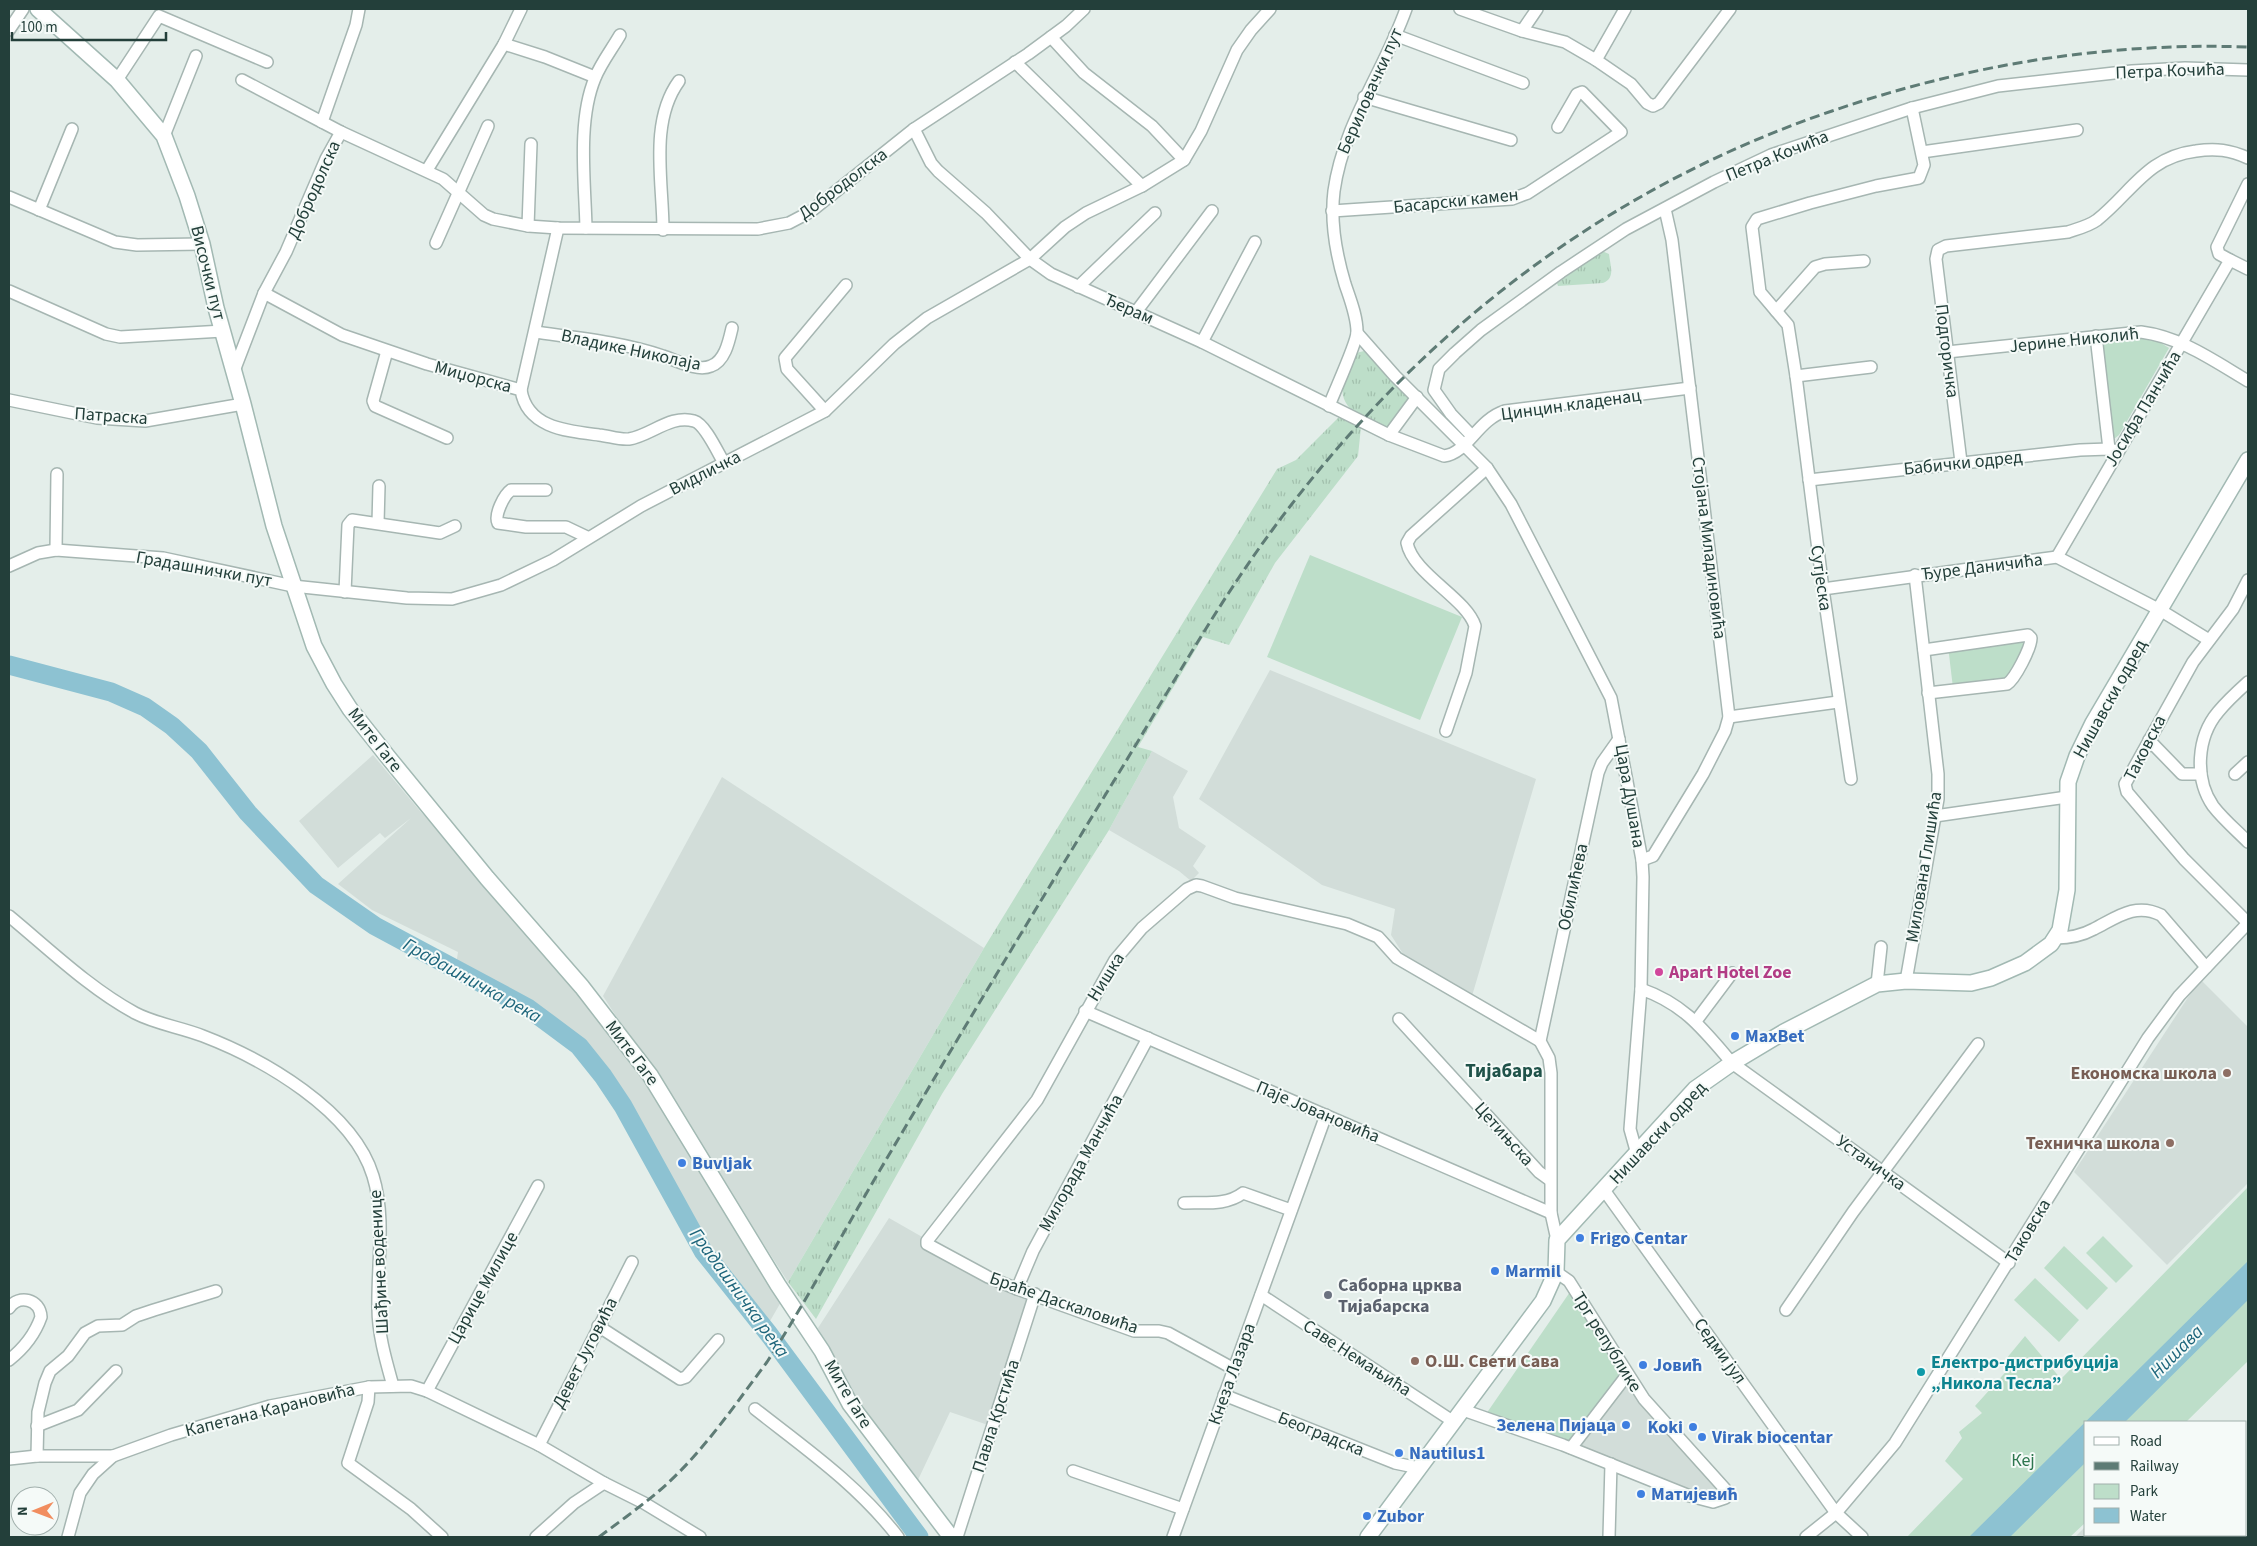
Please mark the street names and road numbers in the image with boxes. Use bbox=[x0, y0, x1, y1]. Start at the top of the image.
street label: Бериловачки пут bbox=[1331, 24, 1409, 158]
street label: Петра Кочића bbox=[2115, 57, 2225, 85]
street label: Петра Кочића bbox=[1722, 124, 1832, 188]
street label: Добродолска bbox=[281, 137, 347, 243]
street label: Добродолска bbox=[793, 142, 893, 226]
street label: Басарски камен bbox=[1392, 182, 1520, 220]
street label: Височки пут bbox=[184, 223, 232, 323]
street label: Ђерам bbox=[1100, 287, 1158, 331]
street label: Подгоричка bbox=[1929, 303, 1965, 399]
street label: Јерине Николић bbox=[2008, 321, 2140, 359]
street label: Владике Николаја bbox=[559, 323, 703, 377]
street label: Јосифа Панчића bbox=[2098, 346, 2188, 472]
street label: Миџорска bbox=[432, 355, 514, 399]
street label: Цинцин кладенац bbox=[1499, 383, 1643, 427]
street label: Патраска bbox=[73, 401, 149, 431]
street label: Видличка bbox=[665, 444, 745, 502]
street label: Бабички одред bbox=[1902, 444, 2024, 482]
street label: Стојана Миладиновића bbox=[1685, 455, 1733, 641]
street label: Сутјеска bbox=[1804, 544, 1838, 612]
street label: Градашнички пут bbox=[134, 545, 274, 593]
street label: Ђуре Даничића bbox=[1920, 547, 2044, 587]
street label: Нишавски одред bbox=[2067, 635, 2153, 763]
street label: Мите Гаге bbox=[342, 702, 408, 778]
street label: Таковска bbox=[2118, 711, 2172, 785]
street label: Цара Душана bbox=[1609, 742, 1651, 850]
street label: Милована Глишића bbox=[1900, 790, 1948, 944]
street label: Обилићева bbox=[1552, 841, 1594, 933]
street label: Нишка bbox=[1081, 948, 1131, 1006]
street label: Мите Гаге bbox=[599, 1015, 665, 1091]
street label: Паје Јовановића bbox=[1252, 1075, 1384, 1149]
street label: Нишавски одред bbox=[1604, 1076, 1713, 1190]
street label: Милорада Манчића bbox=[1033, 1090, 1129, 1236]
street label: Цетињска bbox=[1468, 1096, 1540, 1172]
street label: Устаничка bbox=[1831, 1129, 1911, 1197]
street label: Шађине воденице bbox=[363, 1189, 395, 1335]
street label: Таковска bbox=[1999, 1194, 2057, 1268]
street label: Царице Милице bbox=[442, 1227, 524, 1349]
street label: Браће Даскаловића bbox=[986, 1266, 1142, 1340]
street label: Трг републике bbox=[1566, 1287, 1648, 1397]
street label: Девет Југовића bbox=[546, 1293, 624, 1413]
street label: Седми јул bbox=[1687, 1313, 1753, 1389]
street label: Саве Немањића bbox=[1298, 1314, 1416, 1402]
street label: Кнеза Лазара bbox=[1202, 1320, 1262, 1428]
street label: Мите Гаге bbox=[818, 1355, 878, 1433]
street label: Павла Крстића bbox=[966, 1356, 1026, 1476]
street label: Капетана Карановића bbox=[182, 1377, 358, 1443]
street label: Београдска bbox=[1274, 1405, 1368, 1463]

